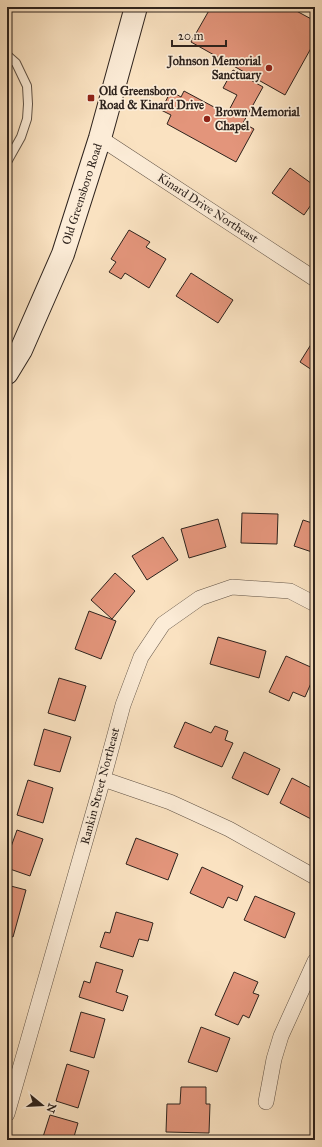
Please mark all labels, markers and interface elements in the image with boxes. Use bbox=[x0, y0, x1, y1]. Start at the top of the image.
scale bar bbox=[172, 22, 226, 48]
text: 20 m bbox=[178, 29, 204, 43]
place label: Johnson Memorial Sanctuary bbox=[166, 54, 262, 83]
marker: Johnson Memorial Sanctuary bbox=[264, 63, 274, 73]
place label: Old Greensboro Road & Kinard Drive bbox=[99, 84, 204, 112]
marker: Old Greensboro Road & Kinard Drive bbox=[86, 93, 96, 103]
place label: Brown Memorial Chapel bbox=[215, 105, 301, 134]
marker: Brown Memorial Chapel bbox=[202, 114, 212, 124]
street label: Old Greensboro Road bbox=[59, 142, 105, 246]
street label: Kinard Drive Northeast bbox=[155, 170, 261, 246]
street label: Rankin Street Northeast bbox=[78, 725, 123, 846]
north arrow bbox=[22, 1085, 62, 1125]
text: N bbox=[43, 1101, 59, 1115]

